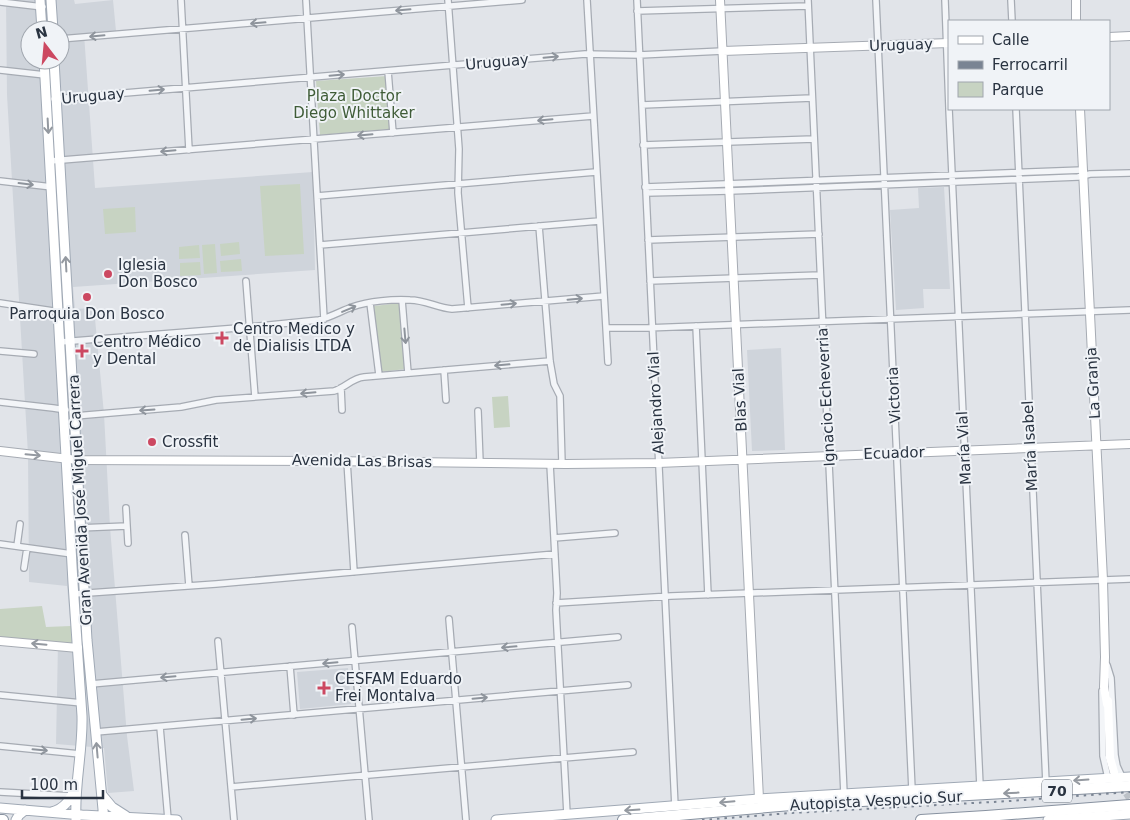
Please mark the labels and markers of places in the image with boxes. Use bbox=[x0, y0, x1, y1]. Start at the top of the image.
place label: Iglesia Don Bosco bbox=[118, 256, 198, 291]
marker: Iglesia Don Bosco bbox=[102, 268, 114, 280]
marker: Parroquia Don Bosco bbox=[81, 291, 93, 303]
place label: Parroquia Don Bosco bbox=[9, 305, 165, 323]
place label: Centro Medico y de Dialisis LTDA bbox=[233, 320, 355, 355]
marker: Centro Medico y de Dialisis LTDA bbox=[215, 331, 229, 345]
place label: Centro Médico y Dental bbox=[93, 333, 201, 368]
marker: Centro Médico y Dental bbox=[75, 344, 89, 358]
place label: Crossfit bbox=[162, 433, 219, 451]
marker: Crossfit bbox=[146, 436, 158, 448]
place label: CESFAM Eduardo Frei Montalva bbox=[335, 670, 462, 705]
marker: CESFAM Eduardo Frei Montalva bbox=[317, 681, 331, 695]

